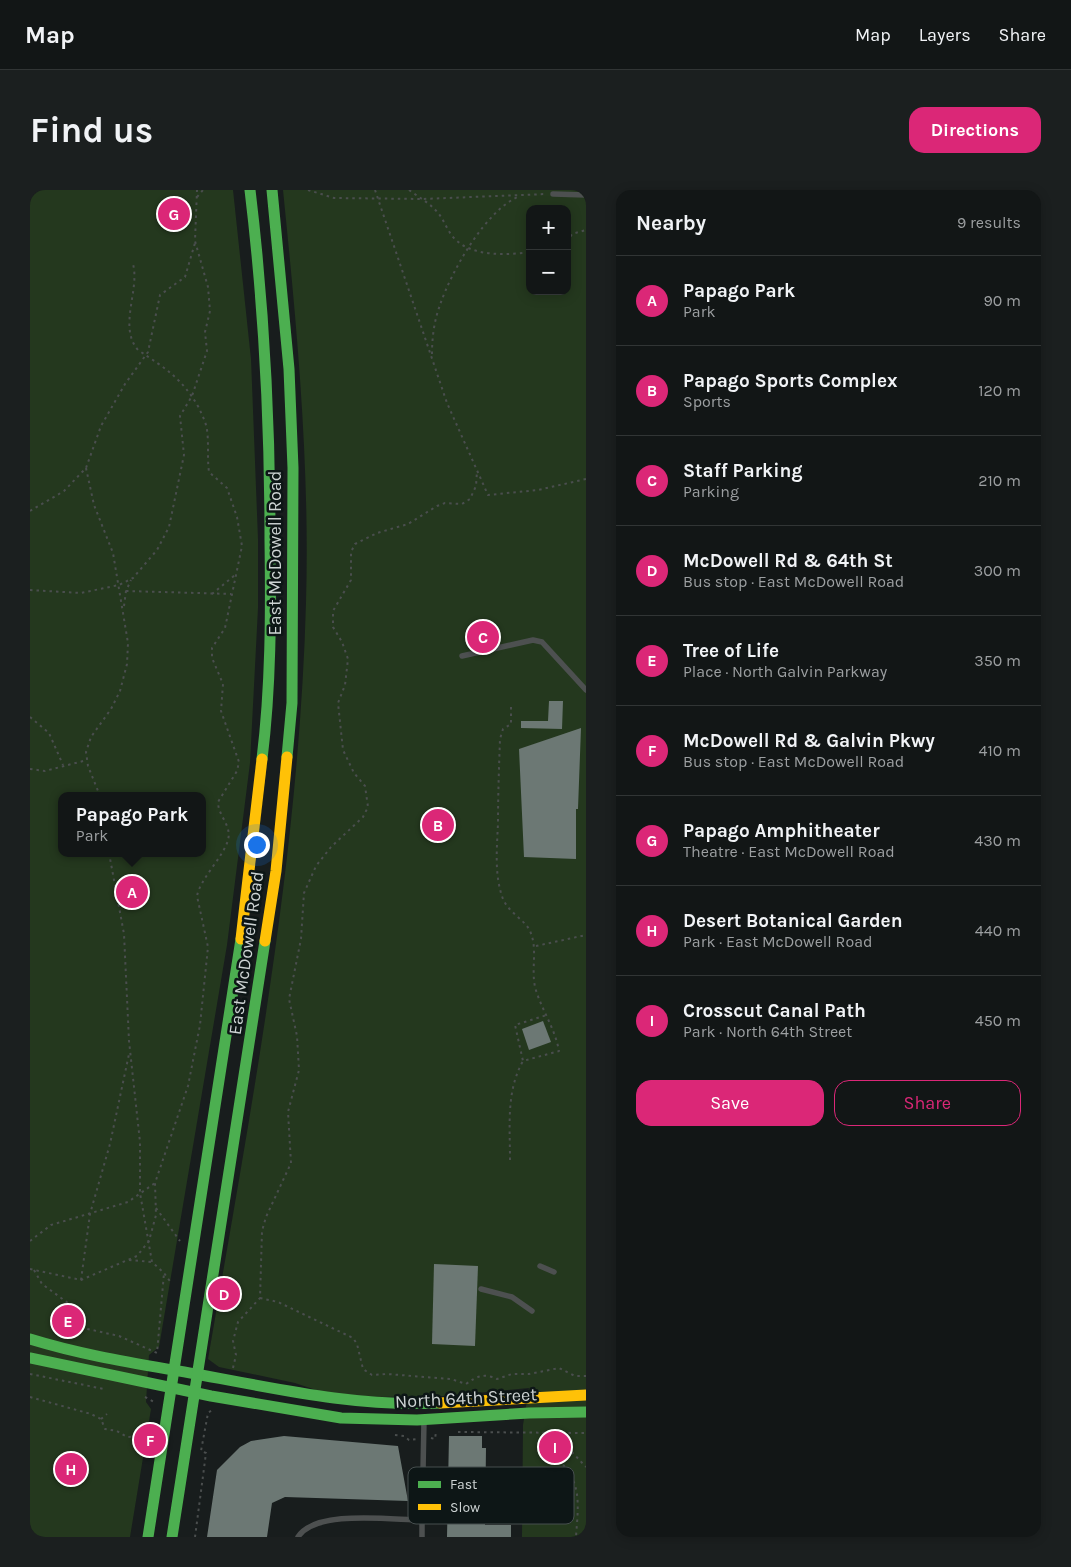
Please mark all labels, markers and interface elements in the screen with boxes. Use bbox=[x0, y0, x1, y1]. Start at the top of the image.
text: Map bbox=[25, 21, 75, 49]
text: Map bbox=[855, 24, 891, 46]
text: Layers bbox=[919, 24, 971, 46]
text: Share bbox=[999, 24, 1046, 46]
button: Directions bbox=[909, 107, 1041, 153]
text: Find us bbox=[30, 110, 153, 151]
pin: G bbox=[158, 195, 190, 233]
map controls bbox=[526, 205, 571, 295]
button: + bbox=[526, 205, 571, 250]
text: Nearby bbox=[636, 211, 706, 235]
text: 9 results bbox=[957, 213, 1021, 232]
button: − bbox=[526, 250, 571, 295]
text: Papago Park bbox=[683, 280, 795, 302]
text: A bbox=[647, 291, 657, 310]
text: 90 m bbox=[983, 291, 1021, 310]
text: Park bbox=[683, 302, 715, 321]
text: Papago Sports Complex bbox=[683, 370, 898, 392]
text: B bbox=[647, 381, 657, 400]
text: 120 m bbox=[978, 381, 1021, 400]
text: Sports bbox=[683, 392, 731, 411]
text: Staff Parking bbox=[683, 460, 802, 482]
street label: East McDowell Road bbox=[264, 471, 286, 635]
text: C bbox=[647, 471, 657, 490]
text: 210 m bbox=[978, 471, 1021, 490]
text: Parking bbox=[683, 482, 739, 501]
text: McDowell Rd & 64th St bbox=[683, 550, 893, 572]
text: D bbox=[647, 561, 657, 580]
text: 300 m bbox=[974, 561, 1021, 580]
text: Bus stop · East McDowell Road bbox=[683, 572, 904, 591]
pin: C bbox=[467, 618, 499, 656]
text: Tree of Life bbox=[683, 640, 779, 662]
text: E bbox=[647, 651, 657, 670]
text: 350 m bbox=[974, 651, 1021, 670]
text: Place · North Galvin Parkway bbox=[683, 662, 887, 681]
text: McDowell Rd & Galvin Pkwy bbox=[683, 730, 935, 752]
text: F bbox=[648, 741, 656, 760]
text: 410 m bbox=[979, 741, 1021, 760]
text: Bus stop · East McDowell Road bbox=[683, 752, 904, 771]
popup bbox=[58, 792, 206, 857]
text: Papago Park bbox=[76, 804, 188, 826]
pin: B bbox=[422, 806, 454, 844]
text: Papago Amphitheater bbox=[683, 820, 880, 842]
text: Park bbox=[76, 826, 108, 845]
text: G bbox=[647, 831, 657, 850]
text: 430 m bbox=[974, 831, 1021, 850]
your location bbox=[244, 832, 270, 858]
text: Theatre · East McDowell Road bbox=[683, 842, 895, 861]
street label: East McDowell Road bbox=[224, 870, 268, 1036]
pin: A bbox=[116, 873, 148, 911]
text: Desert Botanical Garden bbox=[683, 910, 903, 932]
text: H bbox=[646, 921, 658, 940]
text: 440 m bbox=[975, 921, 1021, 940]
text: Park · East McDowell Road bbox=[683, 932, 872, 951]
text: Crosscut Canal Path bbox=[683, 1000, 866, 1022]
text: I bbox=[650, 1011, 654, 1030]
text: 450 m bbox=[975, 1011, 1021, 1030]
text: Park · North 64th Street bbox=[683, 1022, 852, 1041]
button: Save bbox=[636, 1080, 824, 1126]
button: Share bbox=[834, 1080, 1021, 1126]
pin: D bbox=[208, 1275, 240, 1313]
pin: E bbox=[52, 1302, 84, 1340]
street label: North 64th Street bbox=[394, 1383, 538, 1413]
pin: F bbox=[134, 1421, 166, 1459]
pin: I bbox=[539, 1428, 571, 1466]
pin: H bbox=[55, 1450, 87, 1488]
legend bbox=[408, 1467, 574, 1524]
text: Fast bbox=[450, 1476, 477, 1493]
text: Slow bbox=[450, 1499, 480, 1516]

